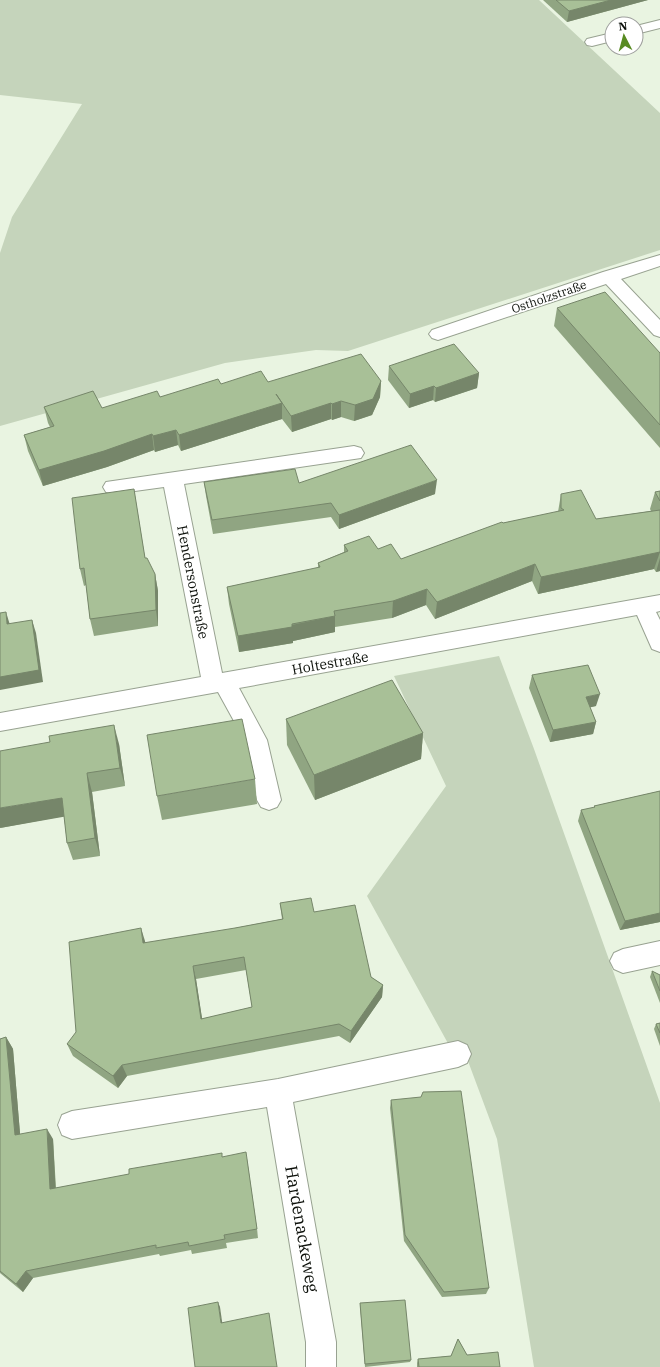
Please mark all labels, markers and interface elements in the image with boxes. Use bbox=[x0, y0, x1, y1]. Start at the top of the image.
north arrow bbox=[604, 16, 644, 56]
text: N bbox=[618, 19, 628, 33]
street label: Ostholzstraße bbox=[509, 277, 588, 316]
street label: Hendersonstraße bbox=[173, 524, 213, 640]
street label: Holtestraße bbox=[290, 647, 370, 679]
street label: Hardenackeweg bbox=[280, 1164, 324, 1294]

